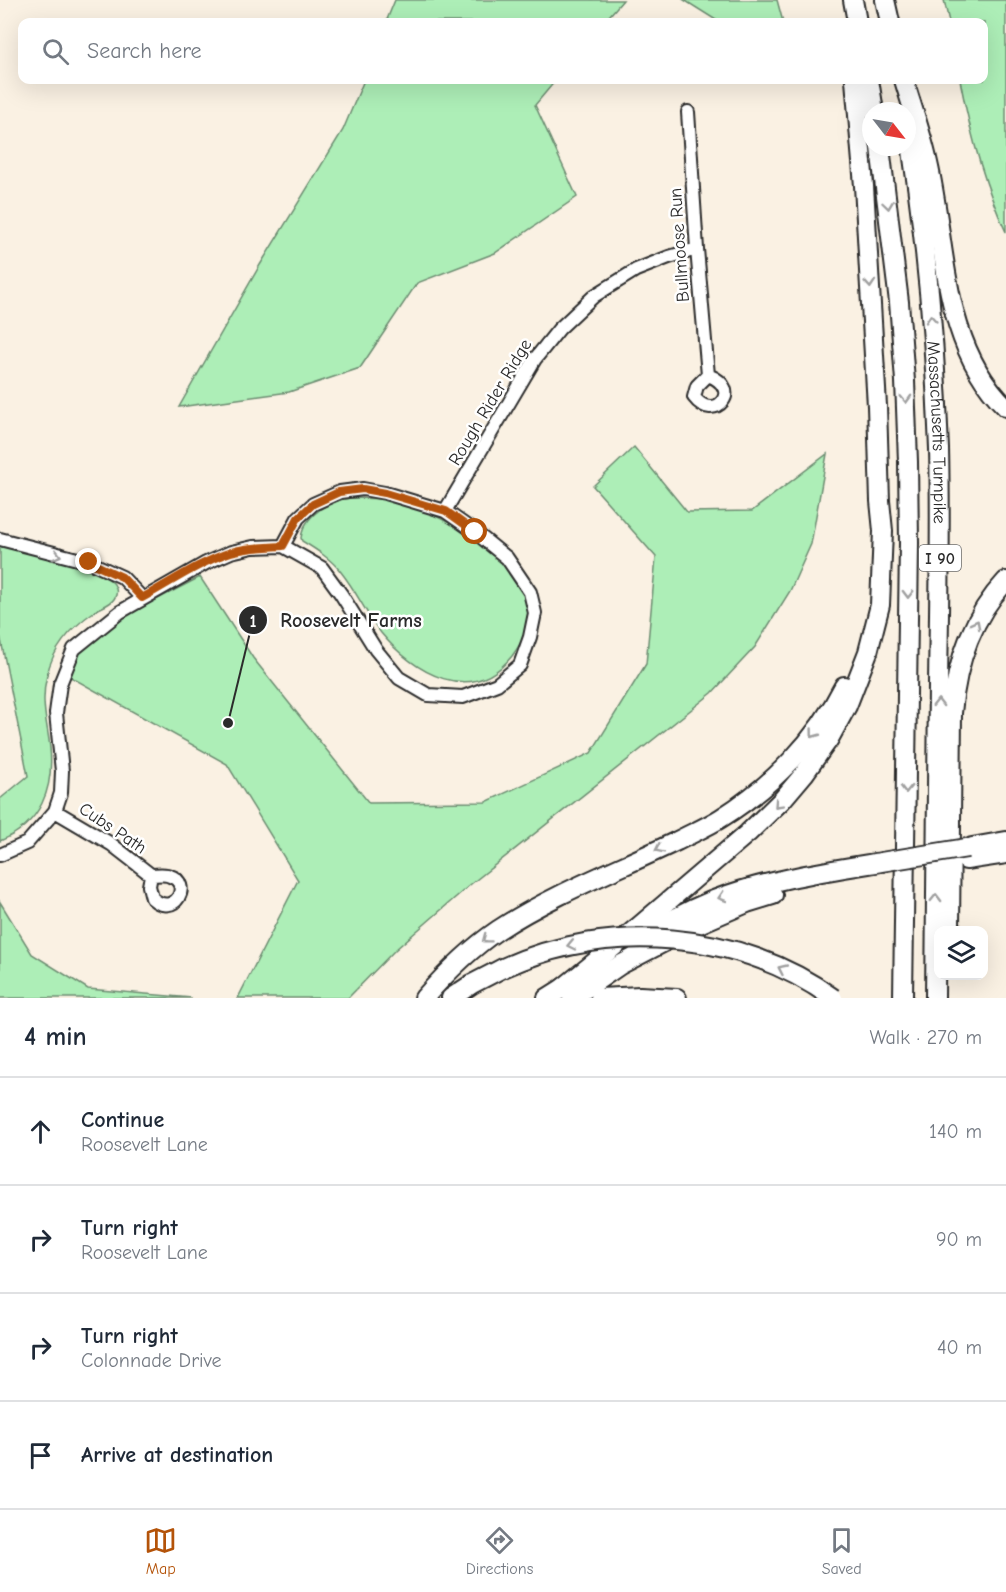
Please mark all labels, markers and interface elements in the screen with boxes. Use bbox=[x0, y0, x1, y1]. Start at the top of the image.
search box bbox=[18, 18, 988, 84]
icon: search bbox=[39, 35, 72, 68]
text: Search here bbox=[87, 38, 202, 64]
north arrow bbox=[862, 102, 916, 156]
street label: Bullmoose Run bbox=[665, 187, 694, 303]
one-way arrow bbox=[881, 200, 893, 210]
one-way arrow bbox=[863, 280, 876, 289]
one-way arrow bbox=[925, 314, 938, 323]
street label: Rough Rider Ridge bbox=[444, 335, 536, 469]
street label: Massachusetts Turnpike bbox=[922, 340, 950, 524]
one-way arrow bbox=[899, 395, 912, 404]
route start bbox=[461, 518, 487, 544]
road number: I 90 bbox=[919, 545, 961, 571]
one-way arrow bbox=[51, 547, 61, 560]
route end bbox=[75, 548, 101, 574]
one-way arrow bbox=[902, 590, 914, 599]
callout: Roosevelt Farms bbox=[238, 601, 434, 639]
text: Roosevelt Farms bbox=[280, 609, 422, 632]
text: 1 bbox=[249, 611, 257, 632]
one-way arrow bbox=[969, 620, 980, 630]
one-way arrow bbox=[932, 698, 944, 707]
one-way arrow bbox=[810, 727, 821, 738]
one-way arrow bbox=[899, 785, 912, 794]
street label: Cubs Path bbox=[75, 798, 150, 859]
one-way arrow bbox=[774, 798, 785, 808]
one-way arrow bbox=[655, 842, 666, 854]
one-way arrow bbox=[717, 890, 728, 903]
one-way arrow bbox=[930, 893, 942, 902]
map controls bbox=[934, 926, 988, 980]
button: layers bbox=[934, 926, 988, 980]
one-way arrow bbox=[482, 931, 493, 942]
one-way arrow bbox=[566, 938, 576, 951]
one-way arrow bbox=[778, 964, 789, 976]
text: 4 min bbox=[24, 1022, 87, 1052]
text: Walk · 270 m bbox=[869, 1026, 982, 1049]
text: Continue bbox=[81, 1107, 164, 1133]
icon: ahead bbox=[24, 1115, 57, 1148]
text: 140 m bbox=[929, 1120, 982, 1143]
text: Roosevelt Lane bbox=[81, 1133, 208, 1156]
text: Turn right bbox=[81, 1215, 178, 1241]
icon: right bbox=[24, 1223, 57, 1256]
text: 90 m bbox=[936, 1228, 982, 1251]
text: Roosevelt Lane bbox=[81, 1241, 208, 1264]
text: Turn right bbox=[81, 1323, 178, 1349]
icon: right bbox=[24, 1331, 57, 1364]
text: 40 m bbox=[937, 1336, 982, 1359]
text: Colonnade Drive bbox=[81, 1349, 222, 1372]
icon: arrive bbox=[24, 1439, 57, 1472]
text: Arrive at destination bbox=[81, 1442, 273, 1468]
tab: Map bbox=[144, 1524, 177, 1578]
tab: Directions bbox=[466, 1524, 533, 1578]
tab: Saved bbox=[822, 1524, 862, 1578]

